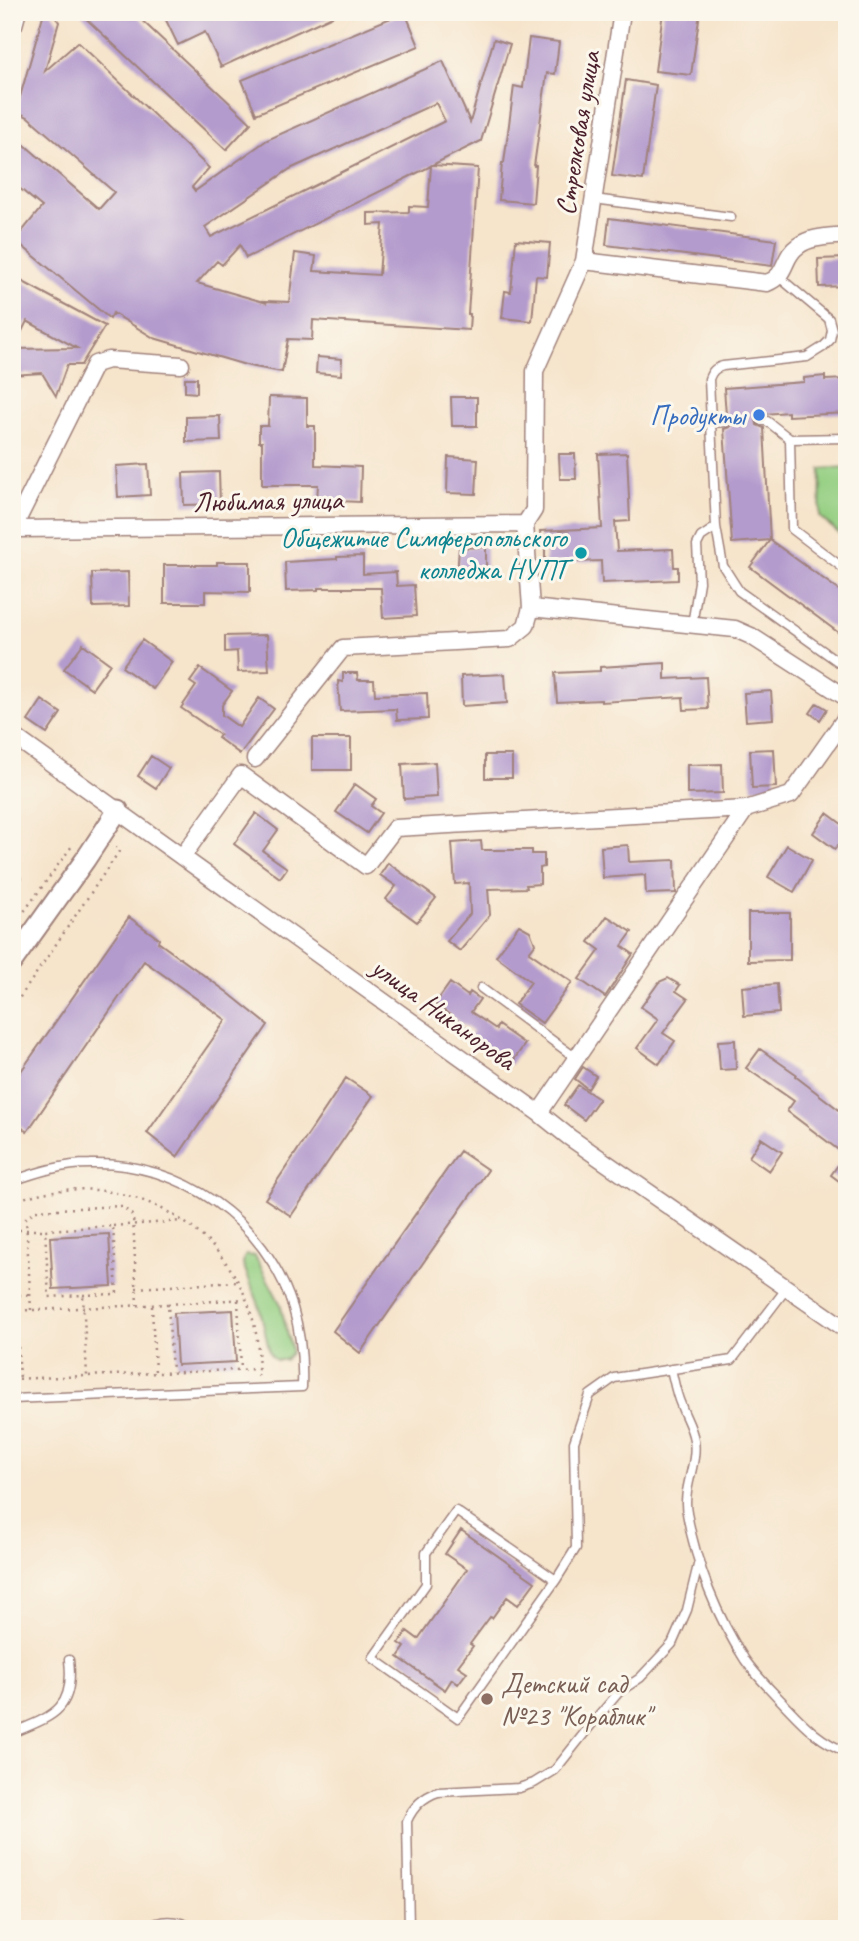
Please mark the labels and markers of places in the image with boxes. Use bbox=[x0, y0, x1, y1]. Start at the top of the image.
place label: Продукты bbox=[650, 398, 747, 433]
marker: Продукты bbox=[751, 407, 767, 423]
place label: Общежитие Симферопольского колледжа НУПТ bbox=[281, 520, 574, 587]
marker: Общежитие Симферопольского колледжа НУПТ bbox=[573, 545, 589, 561]
place label: Детский сад №23 "Кораблик" bbox=[501, 1666, 656, 1733]
marker: Детский сад №23 "Кораблик" bbox=[479, 1691, 495, 1707]

